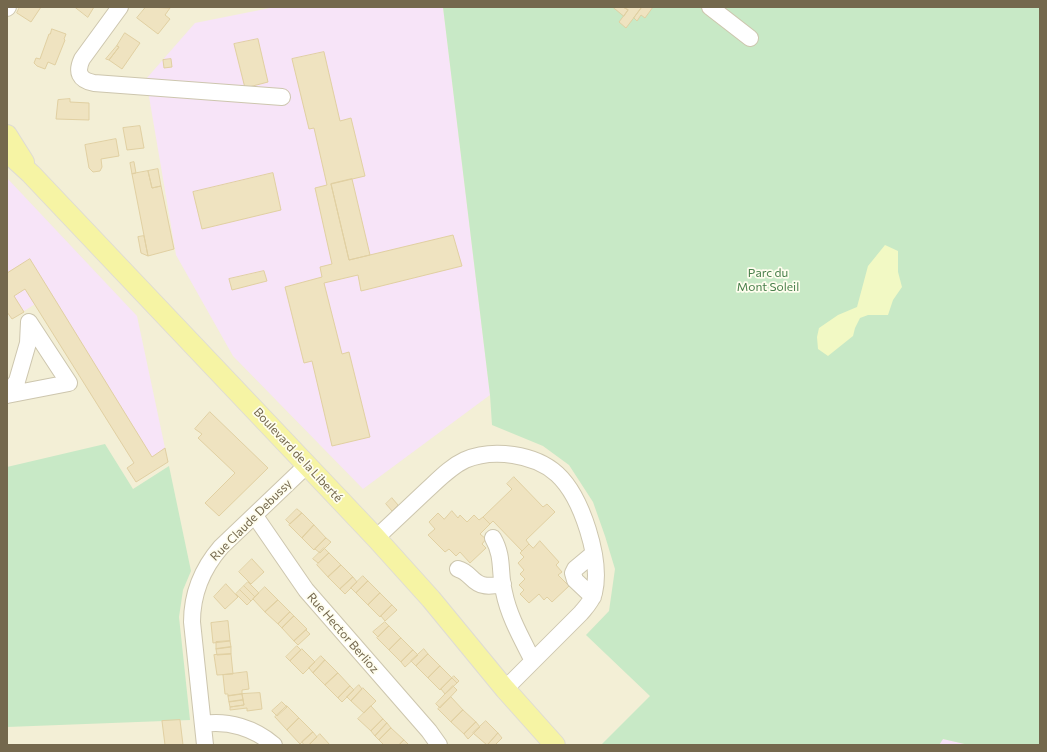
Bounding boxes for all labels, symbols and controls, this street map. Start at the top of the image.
park label: Parc du Mont Soleil [737,266,799,294]
street label: Boulevard de la Liberté [251,405,345,505]
street label: Rue Claude Debussy [207,476,295,564]
street label: Rue Hector Berlioz [304,590,382,676]

